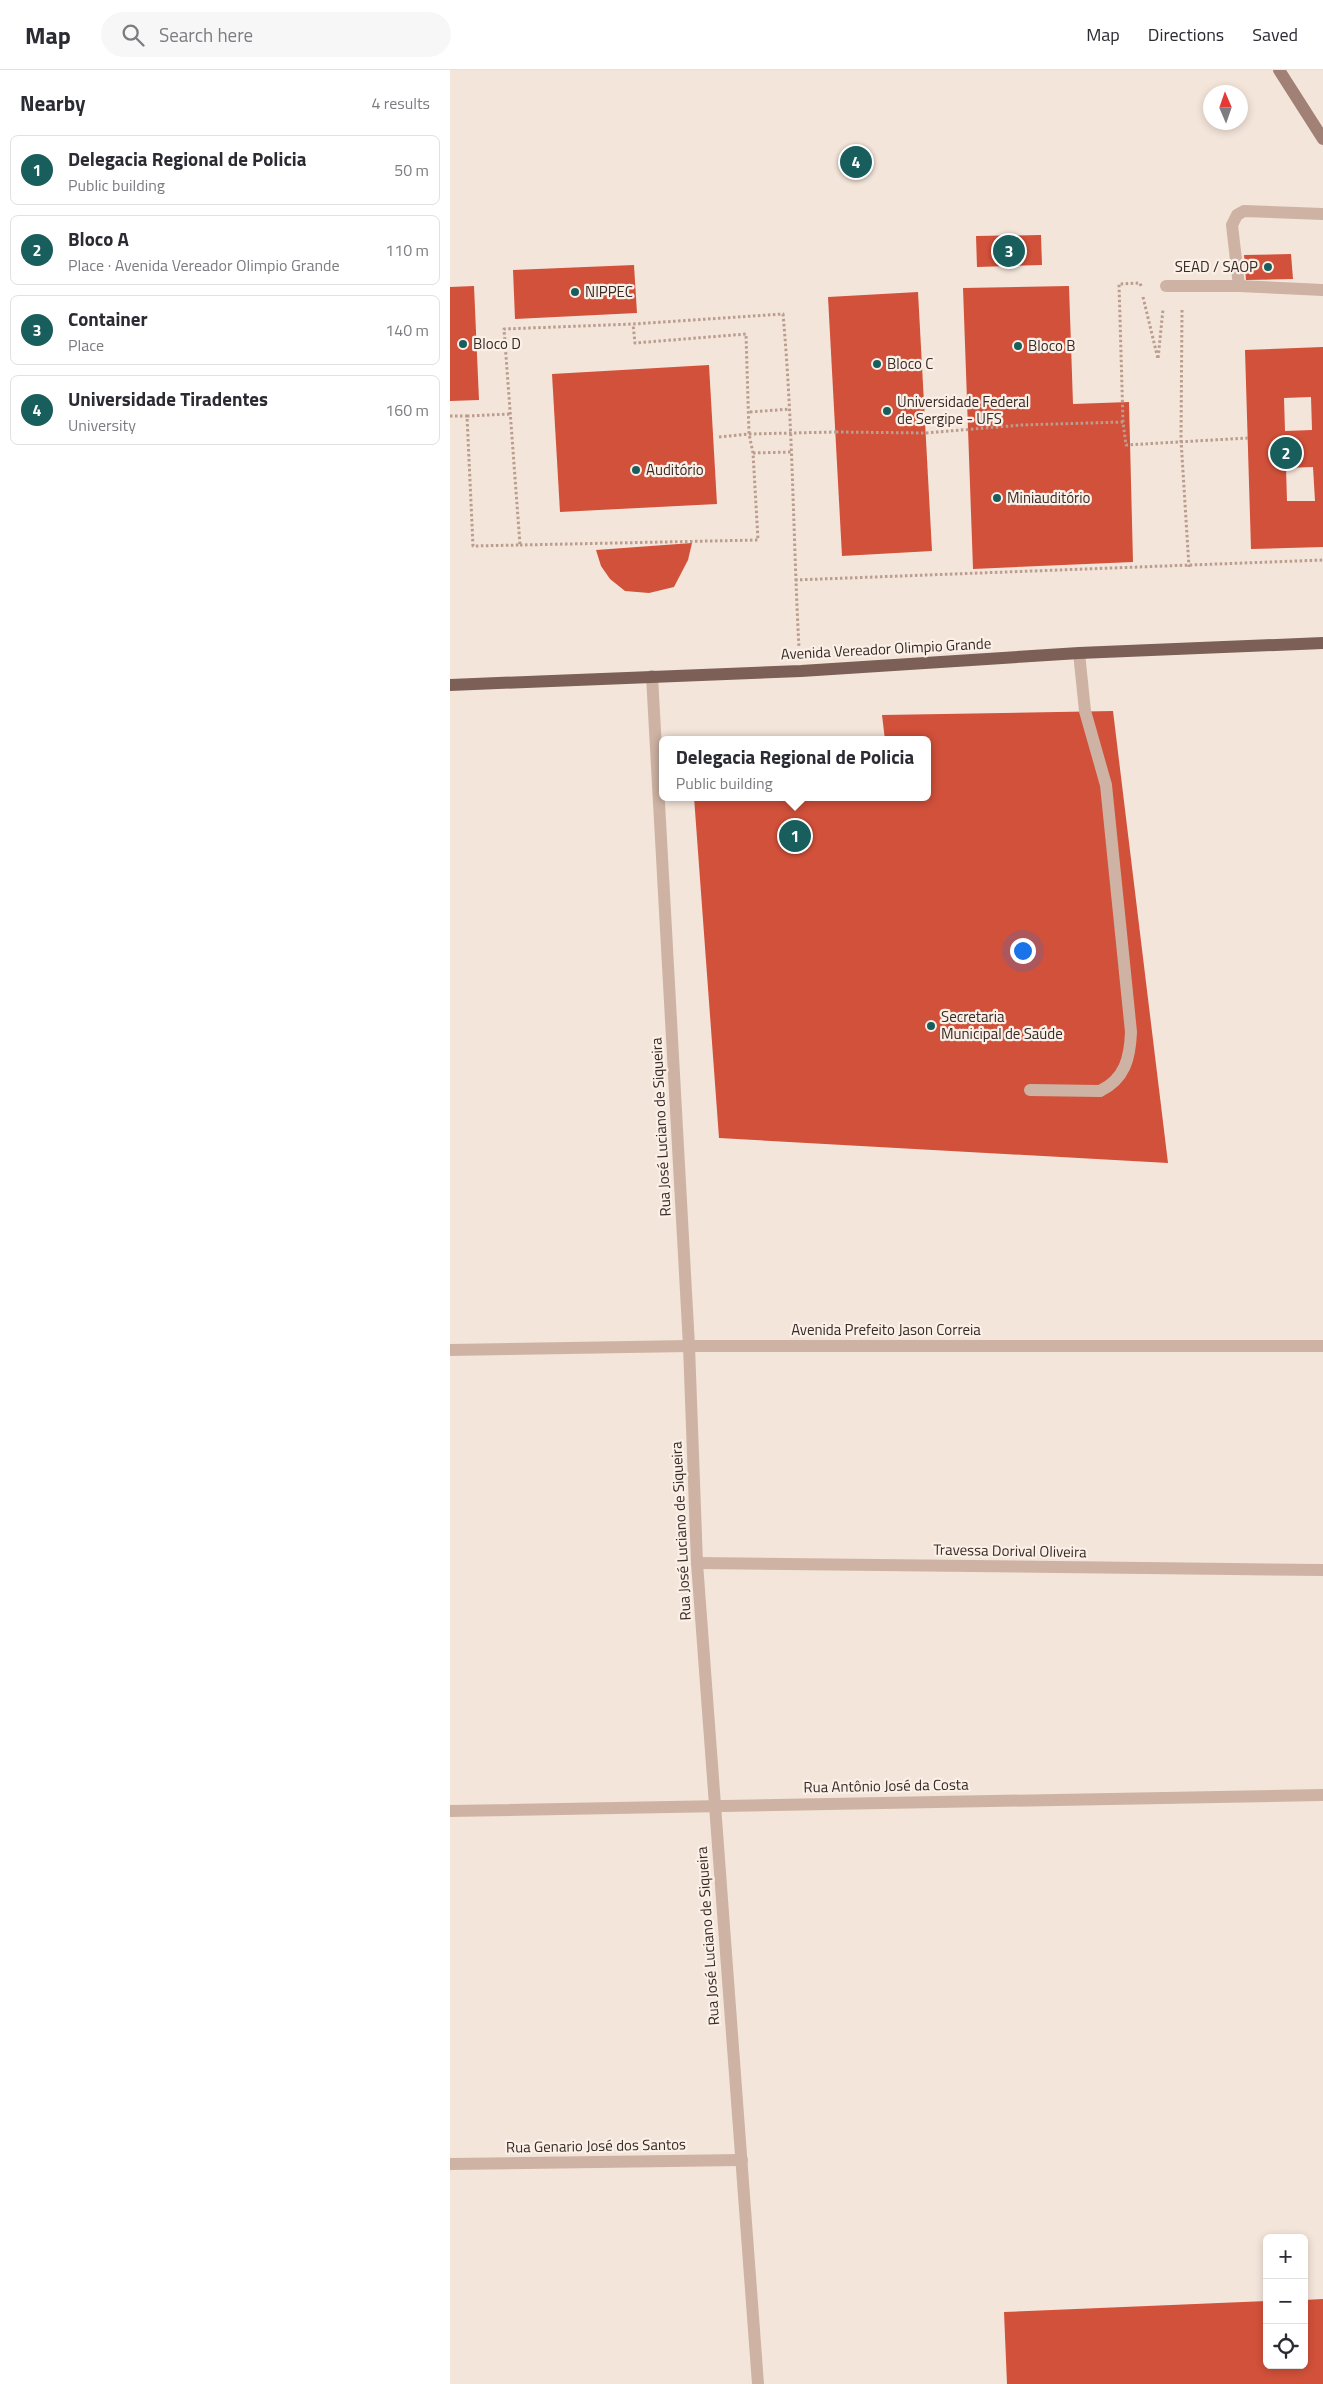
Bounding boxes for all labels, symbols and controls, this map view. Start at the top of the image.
search box [101,12,451,57]
text: Map [25,17,71,53]
text: Search here [159,20,253,49]
icon: search [119,21,147,49]
text: Map [1086,21,1120,48]
text: Directions [1148,21,1224,48]
text: Saved [1252,21,1298,48]
north arrow [1203,85,1248,130]
text: Nearby [20,87,85,119]
text: 4 results [371,91,430,115]
pin: 4 [840,143,872,181]
text: Delegacia Regional de Policia [68,144,306,173]
text: 1 [33,158,41,182]
text: 50 m [394,158,429,182]
text: Public building [68,173,165,197]
text: Bloco A [68,224,129,253]
pin: 3 [993,232,1025,270]
text: 2 [33,238,41,262]
text: 110 m [385,238,429,262]
text: Place · Avenida Vereador Olimpio Grande [68,253,340,277]
place label: SEAD / SAOP [1175,255,1258,278]
marker: SEAD / SAOP [1262,261,1274,273]
place label: NIPPEC [585,280,633,303]
marker: NIPPEC [569,286,581,298]
text: Container [68,304,148,333]
text: 3 [33,318,41,342]
text: 140 m [385,318,429,342]
place label: Bloco D [473,332,521,355]
text: Place [68,333,104,357]
place label: Bloco B [1028,334,1076,357]
marker: Bloco D [457,338,469,350]
marker: Bloco B [1012,340,1024,352]
place label: Bloco C [887,352,933,375]
marker: Bloco C [871,358,883,370]
text: Universidade Tiradentes [68,384,268,413]
place label: Universidade Federal de Sergipe - UFS [897,390,1029,430]
text: 4 [33,398,41,422]
text: 160 m [385,398,429,422]
marker: Universidade Federal de Sergipe - UFS [881,405,893,417]
text: University [68,413,136,437]
pin: 2 [1270,434,1302,472]
place label: Auditório [646,458,704,481]
marker: Auditório [630,464,642,476]
place label: Miniauditório [1007,486,1091,509]
marker: Miniauditório [991,492,1003,504]
street label: Avenida Vereador Olimpio Grande [780,631,992,666]
popup [659,736,931,801]
text: Delegacia Regional de Policia [676,742,914,771]
text: Public building [676,771,773,795]
pin: 1 [779,817,811,855]
your location [1010,938,1036,964]
place label: Secretaria Municipal de Saúde [941,1005,1063,1045]
marker: Secretaria Municipal de Saúde [925,1020,937,1032]
street label: Rua José Luciano de Siqueira [644,1036,677,1217]
street label: Avenida Prefeito Jason Correia [791,1318,981,1341]
street label: Rua José Luciano de Siqueira [664,1440,697,1621]
street label: Travessa Dorival Oliveira [933,1538,1087,1563]
street label: Rua Antônio José da Costa [803,1773,969,1798]
street label: Rua José Luciano de Siqueira [690,1845,725,2026]
street label: Rua Genario José dos Santos [506,2132,686,2159]
map controls [1263,2234,1308,2369]
button: + [1263,2234,1308,2279]
button: − [1263,2279,1308,2324]
button: locate [1263,2324,1308,2369]

